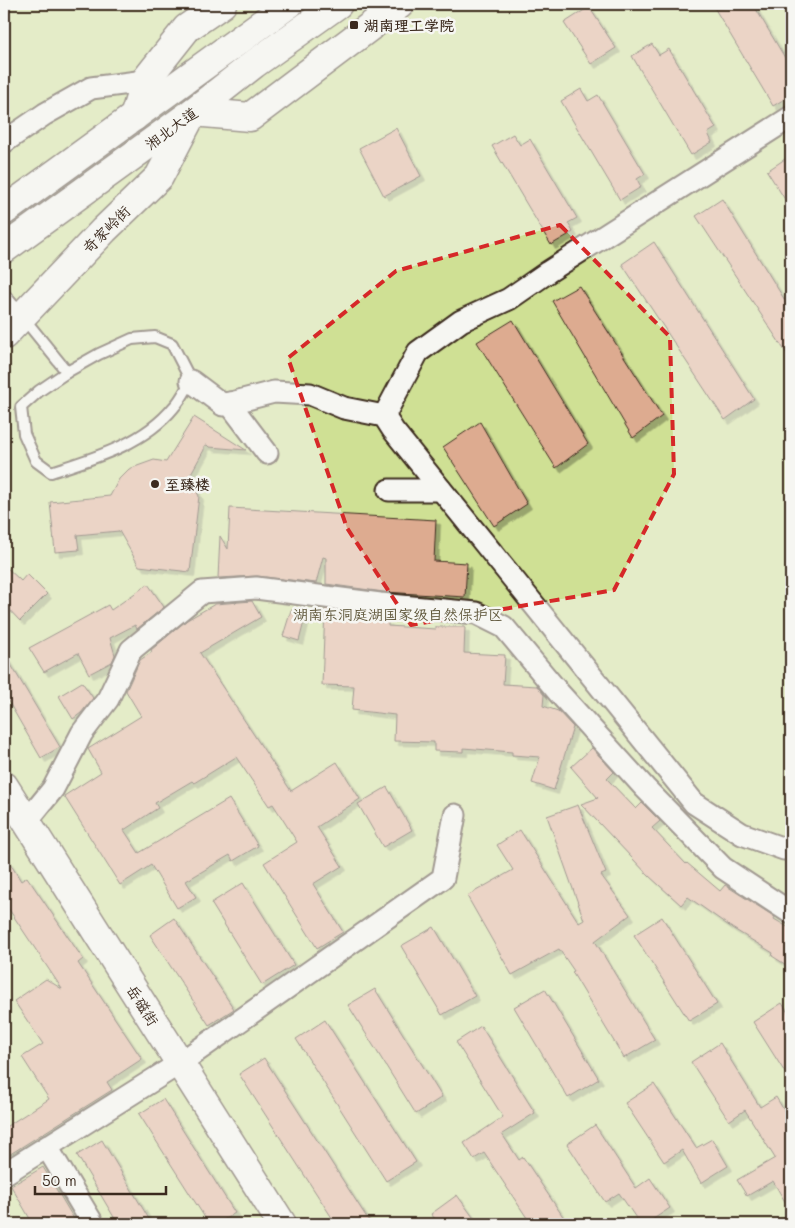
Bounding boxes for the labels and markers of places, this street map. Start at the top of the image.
place label: 湖南理工学院 [364,15,454,35]
marker: 湖南理工学院 [348,19,360,31]
place label: 至臻楼 [165,474,210,494]
marker: 至臻楼 [149,478,161,490]

